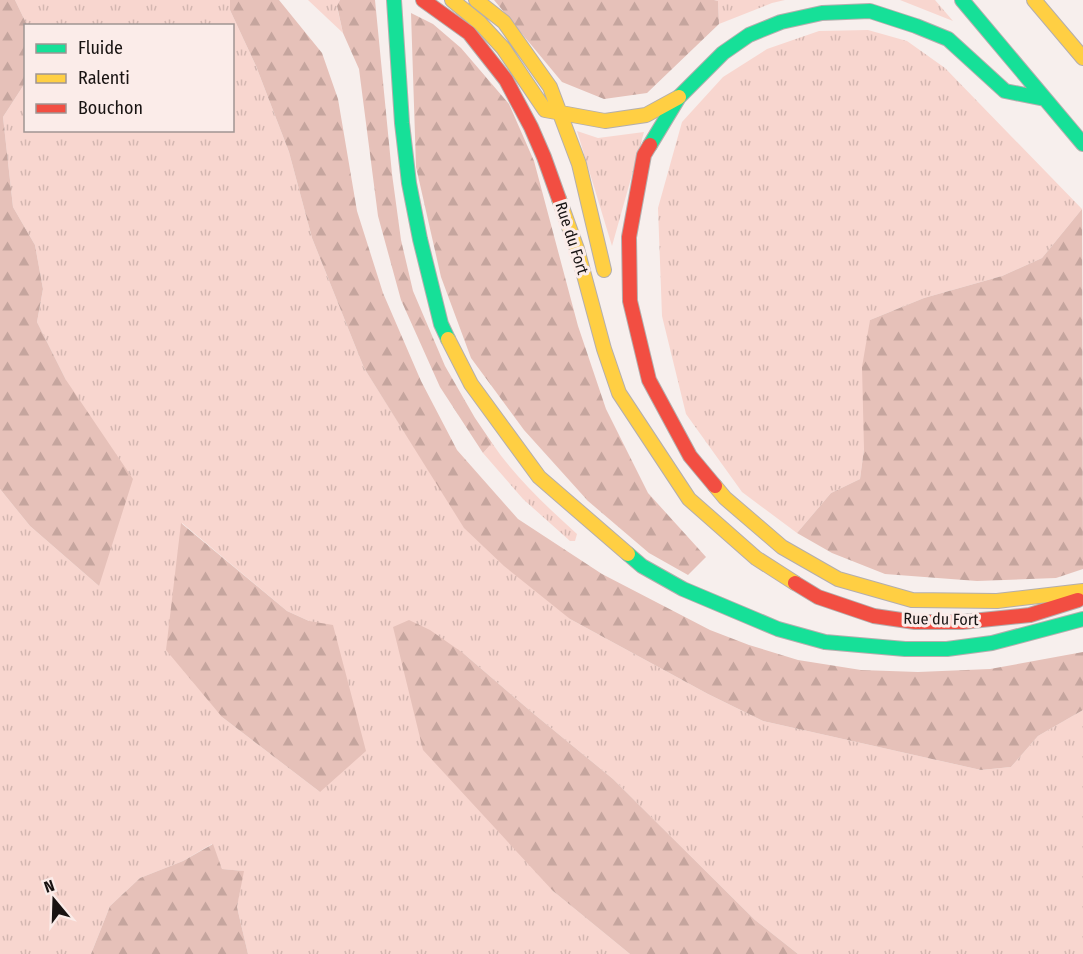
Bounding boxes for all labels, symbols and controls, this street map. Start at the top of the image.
legend [24,24,234,132]
text: Fluide [78,37,123,59]
text: Ralenti [78,67,130,89]
text: Bouchon [78,97,143,119]
street label: Rue du Fort [551,199,593,277]
street label: Rue du Fort [903,609,979,629]
north arrow [24,870,84,930]
text: N [42,876,57,897]

